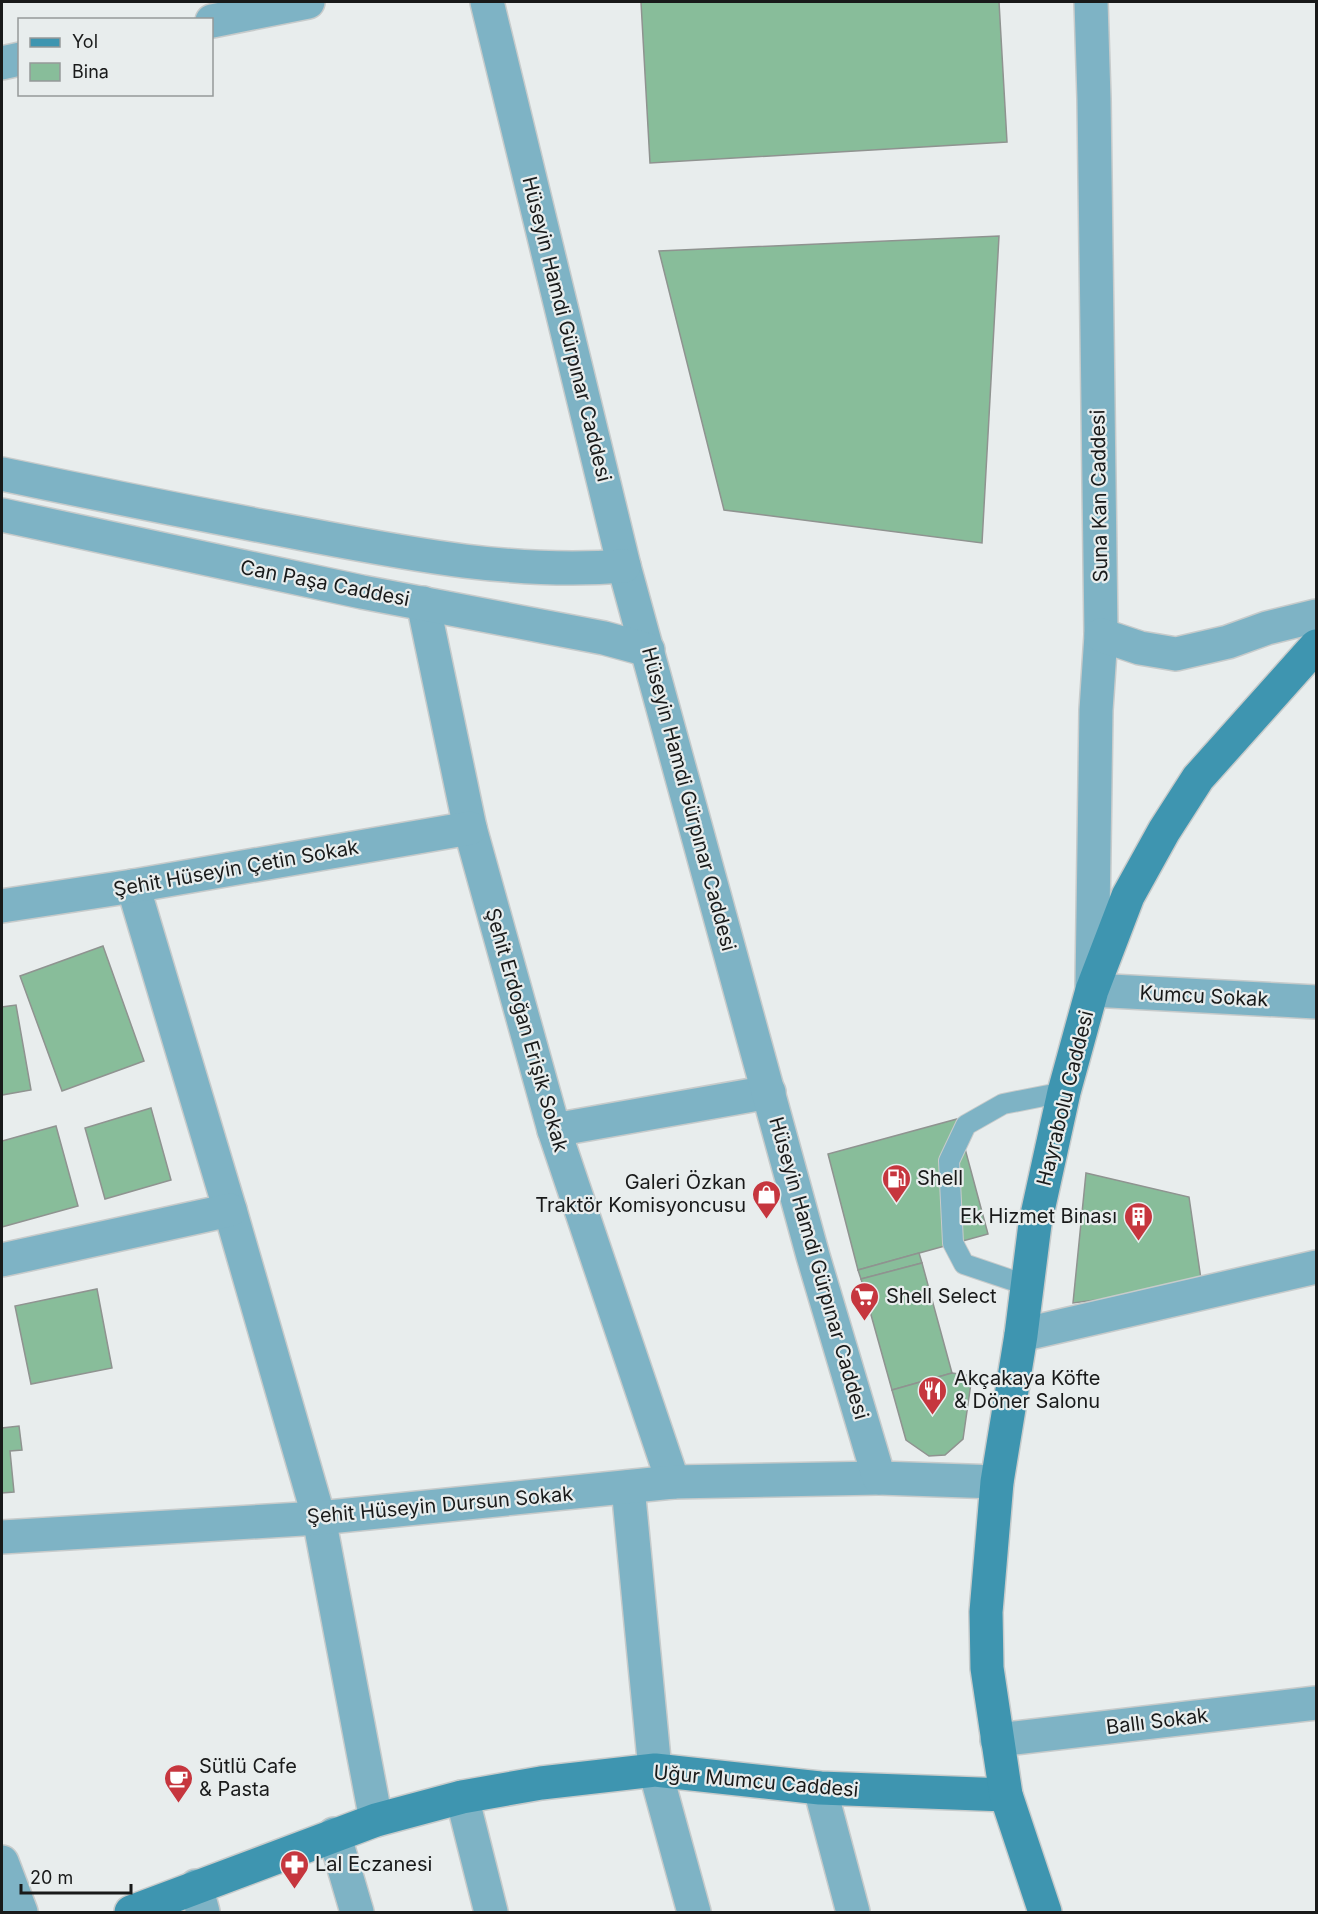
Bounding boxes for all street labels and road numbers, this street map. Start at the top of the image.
street label: Hüseyin Hamdi Gürpınar Caddesi [517,174,617,484]
street label: Suna Kan Caddesi [1085,409,1113,583]
street label: Can Paşa Caddesi [238,555,412,611]
street label: Hüseyin Hamdi Gürpınar Caddesi [637,644,741,954]
street label: Şehit Hüseyin Çetin Sokak [112,835,360,901]
street label: Şehit Erdoğan Erişik Sokak [481,905,573,1155]
street label: Kumcu Sokak [1139,981,1269,1011]
street label: Hayrabolu Caddesi [1032,1008,1098,1188]
street label: Hüseyin Hamdi Gürpınar Caddesi [764,1114,874,1422]
street label: Şehit Hüseyin Dursun Sokak [306,1481,574,1529]
street label: Ballı Sokak [1105,1703,1209,1739]
street label: Uğur Mumcu Caddesi [652,1760,860,1802]

